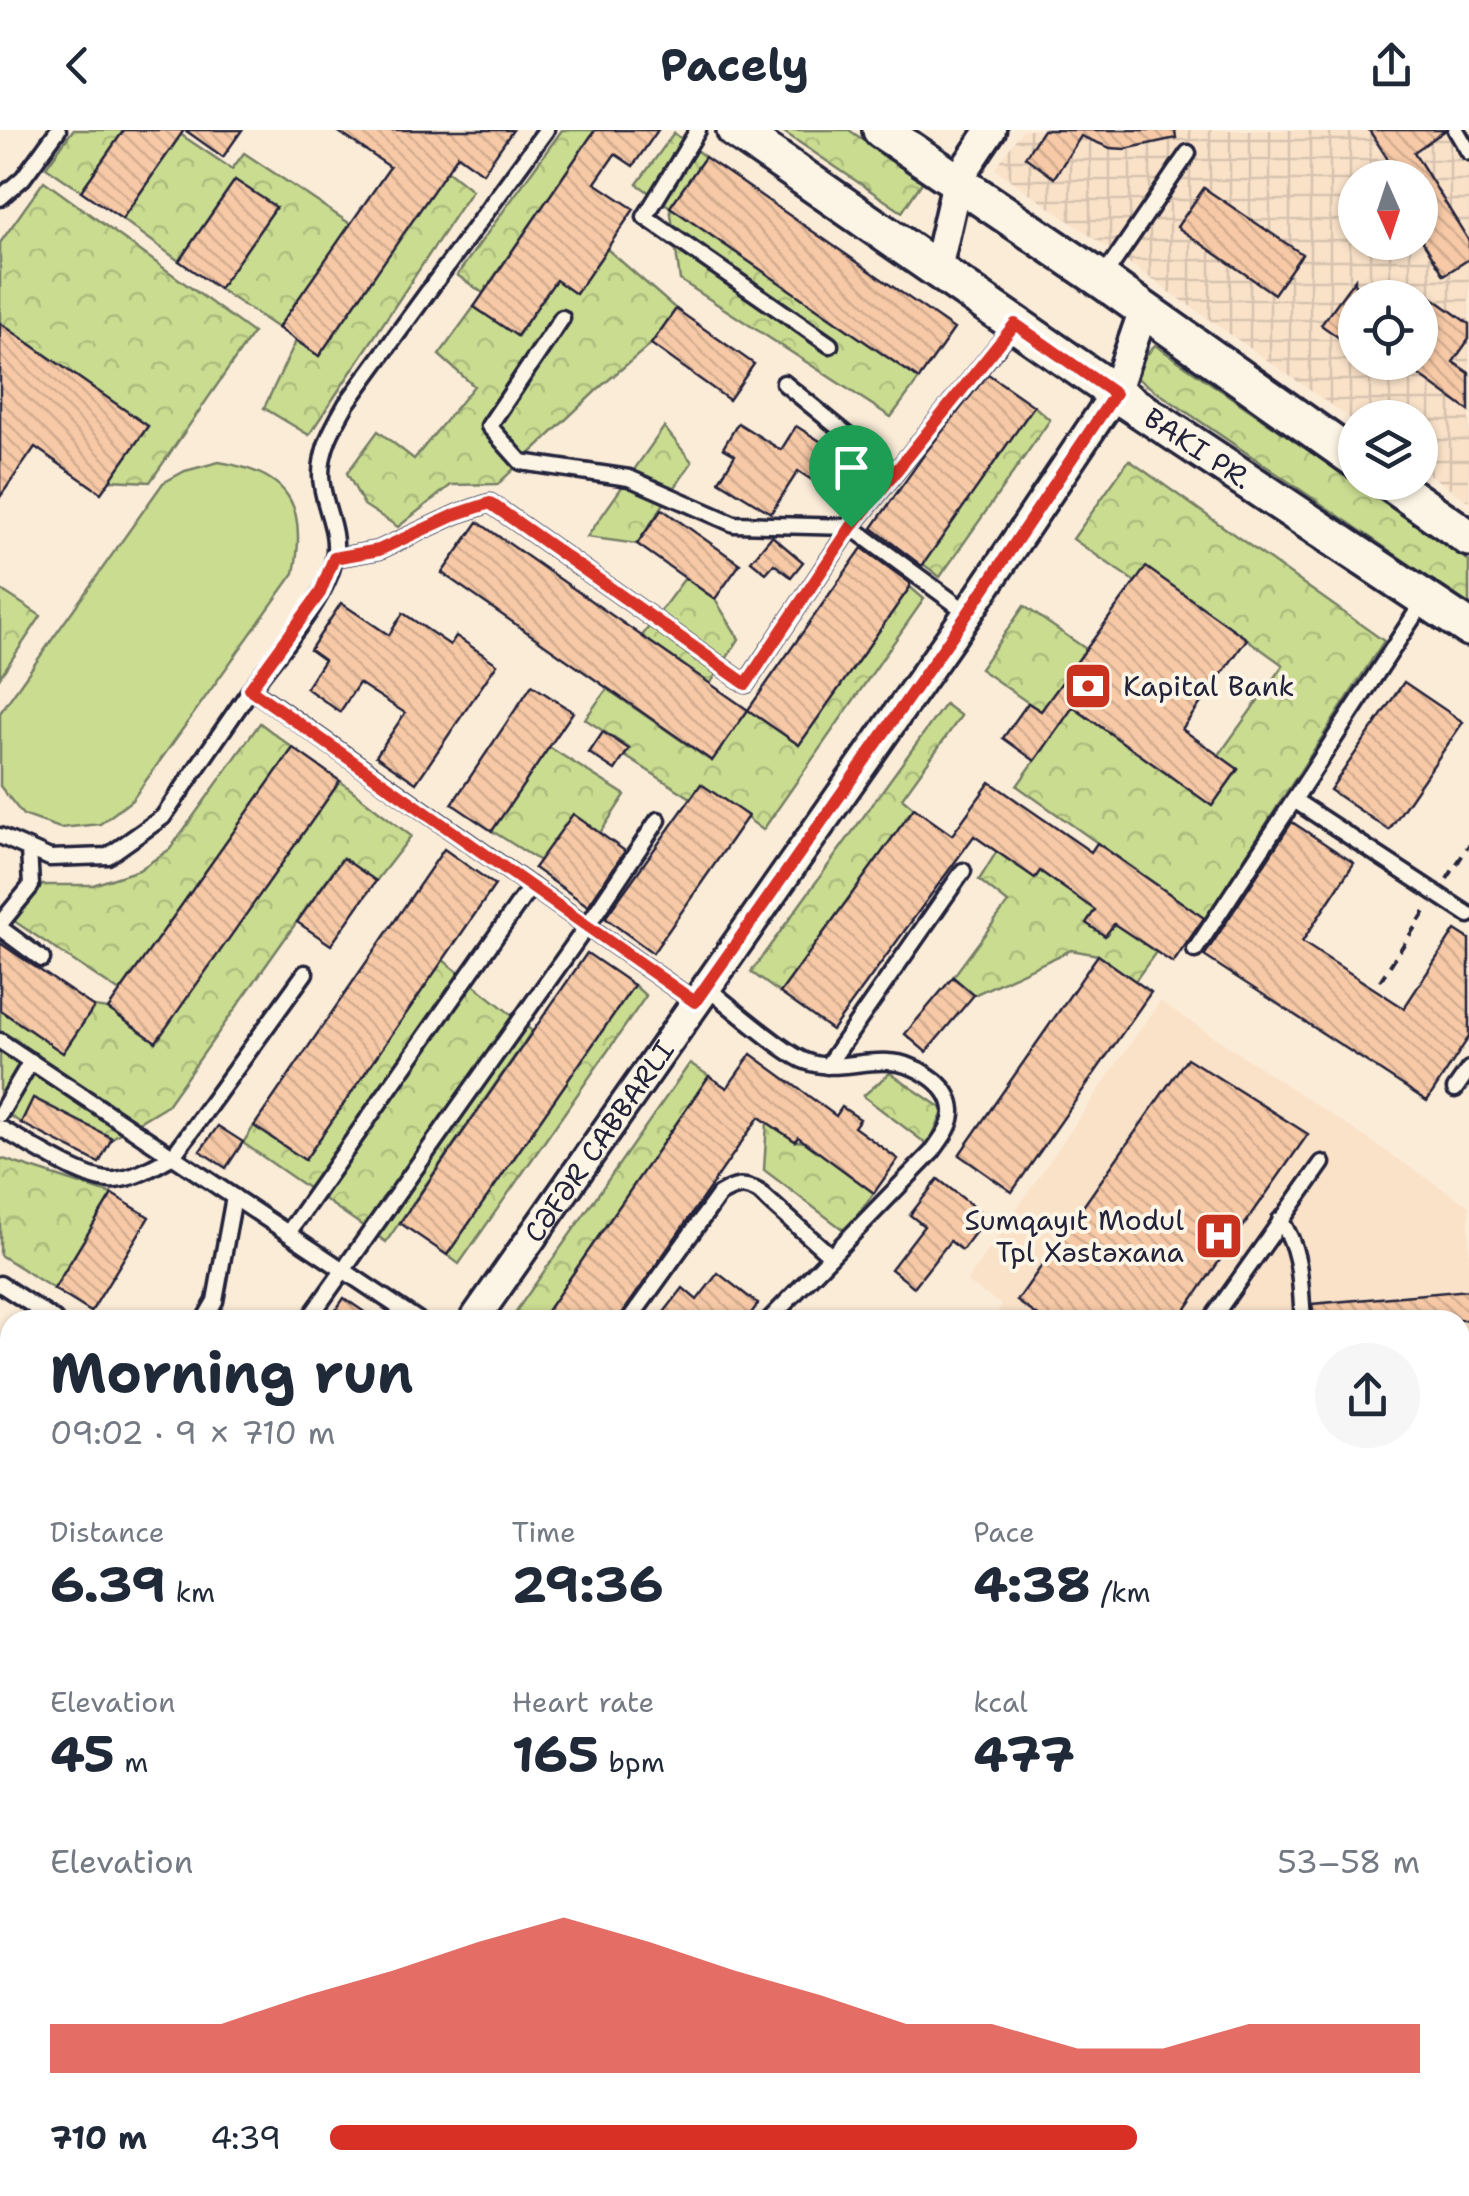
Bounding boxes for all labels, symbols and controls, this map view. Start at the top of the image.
text: Pacely [660,35,809,95]
icon: back [50,38,105,93]
icon: share [1364,38,1419,93]
north arrow [1338,160,1438,260]
map controls [1338,160,1438,500]
button: locate [1338,280,1438,380]
street label: BAKI PR. [1137,399,1260,498]
button: layers [1338,400,1438,500]
pin [809,425,894,528]
icon: arrive [824,440,879,495]
bank icon: Kapital Bank [1062,660,1114,712]
place label: Kapital Bank [1123,667,1295,705]
street label: CƏFƏR CABBARLI [515,1033,683,1250]
place label: Sumqayıt Modul Tpl Xəstəxana [965,1201,1185,1271]
hospital icon: Sumqayıt Modul Tpl Xəstəxana [1193,1210,1245,1262]
text: Morning run [50,1336,414,1410]
button: share [1315,1343,1420,1448]
text: 09:02 · 9 × 710 m [50,1411,335,1454]
text: Distance [50,1513,165,1551]
text: Time [512,1513,576,1551]
text: Pace [973,1513,1035,1551]
text: 6.39 [50,1551,166,1618]
text: 29:36 [512,1551,664,1618]
text: 4:38 [973,1551,1091,1618]
text: km [166,1573,215,1611]
text: /km [1091,1573,1151,1611]
text: Elevation [50,1683,175,1721]
text: Heart rate [512,1683,654,1721]
text: kcal [973,1683,1028,1721]
text: 45 [50,1721,115,1788]
text: 165 [512,1721,599,1788]
text: 477 [973,1721,1075,1788]
text: m [115,1743,148,1781]
text: bpm [599,1743,665,1781]
text: Elevation [50,1840,193,1883]
text: 53–58 m [1277,1840,1420,1883]
text: 710 m [50,2116,147,2159]
text: 4:39 [210,2116,281,2159]

